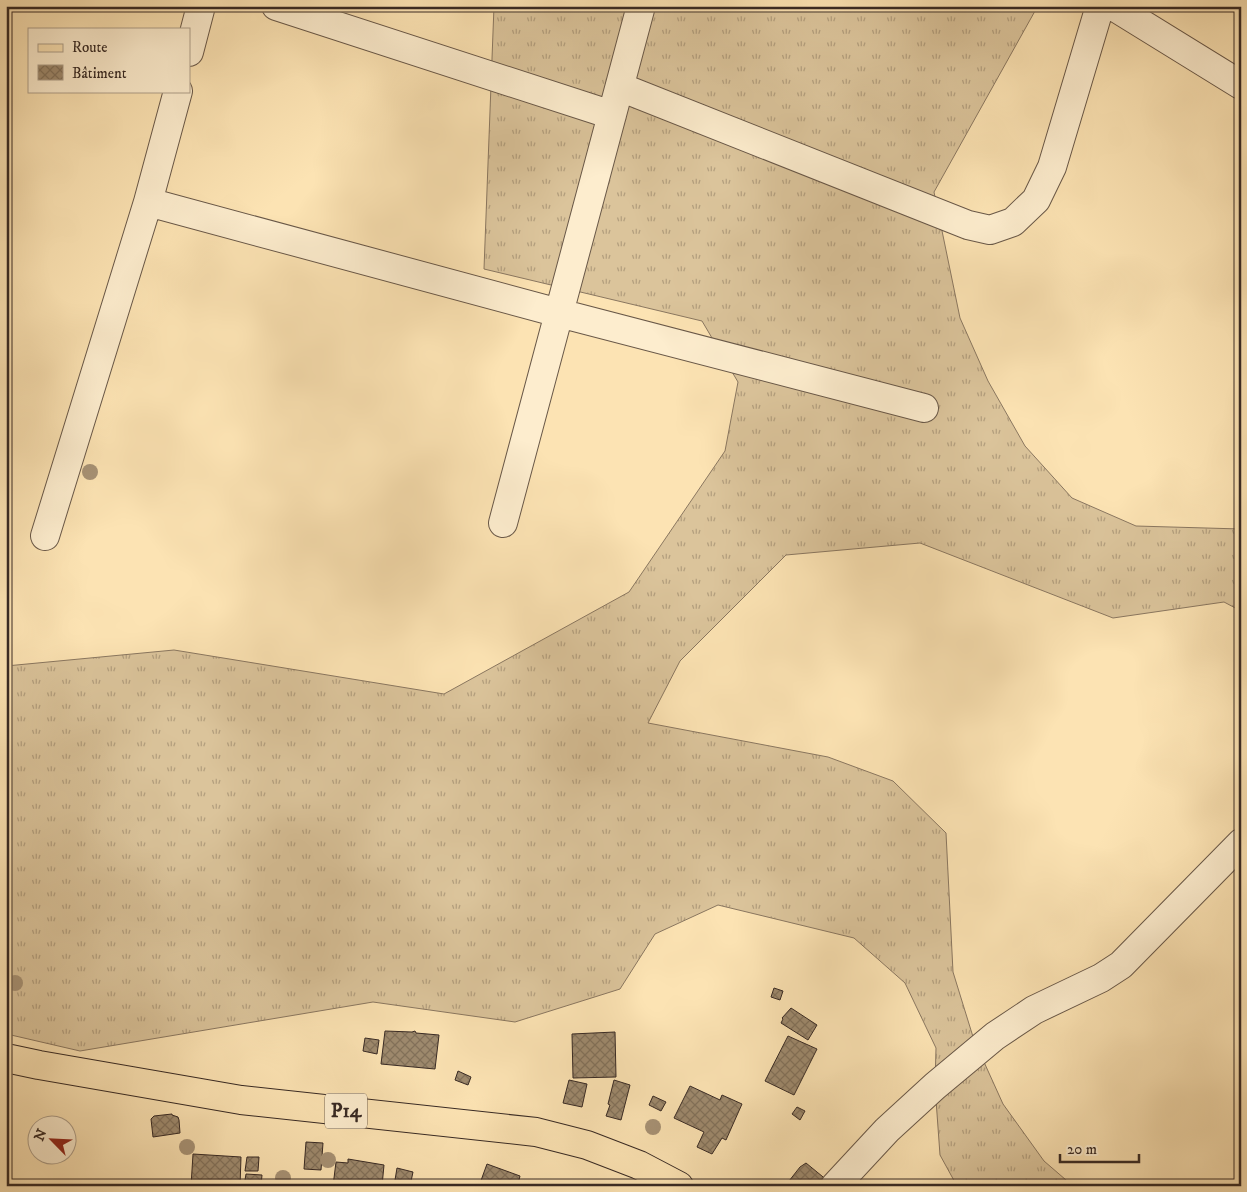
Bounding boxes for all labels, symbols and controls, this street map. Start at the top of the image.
legend [28,28,190,92]
text: Route [72,38,107,57]
text: Bâtiment [72,64,127,83]
road number: P14 [325,1094,367,1128]
north arrow [28,1114,78,1164]
text: N [30,1126,52,1144]
scale bar [1060,1132,1138,1164]
text: 20 m [1067,1140,1097,1159]

